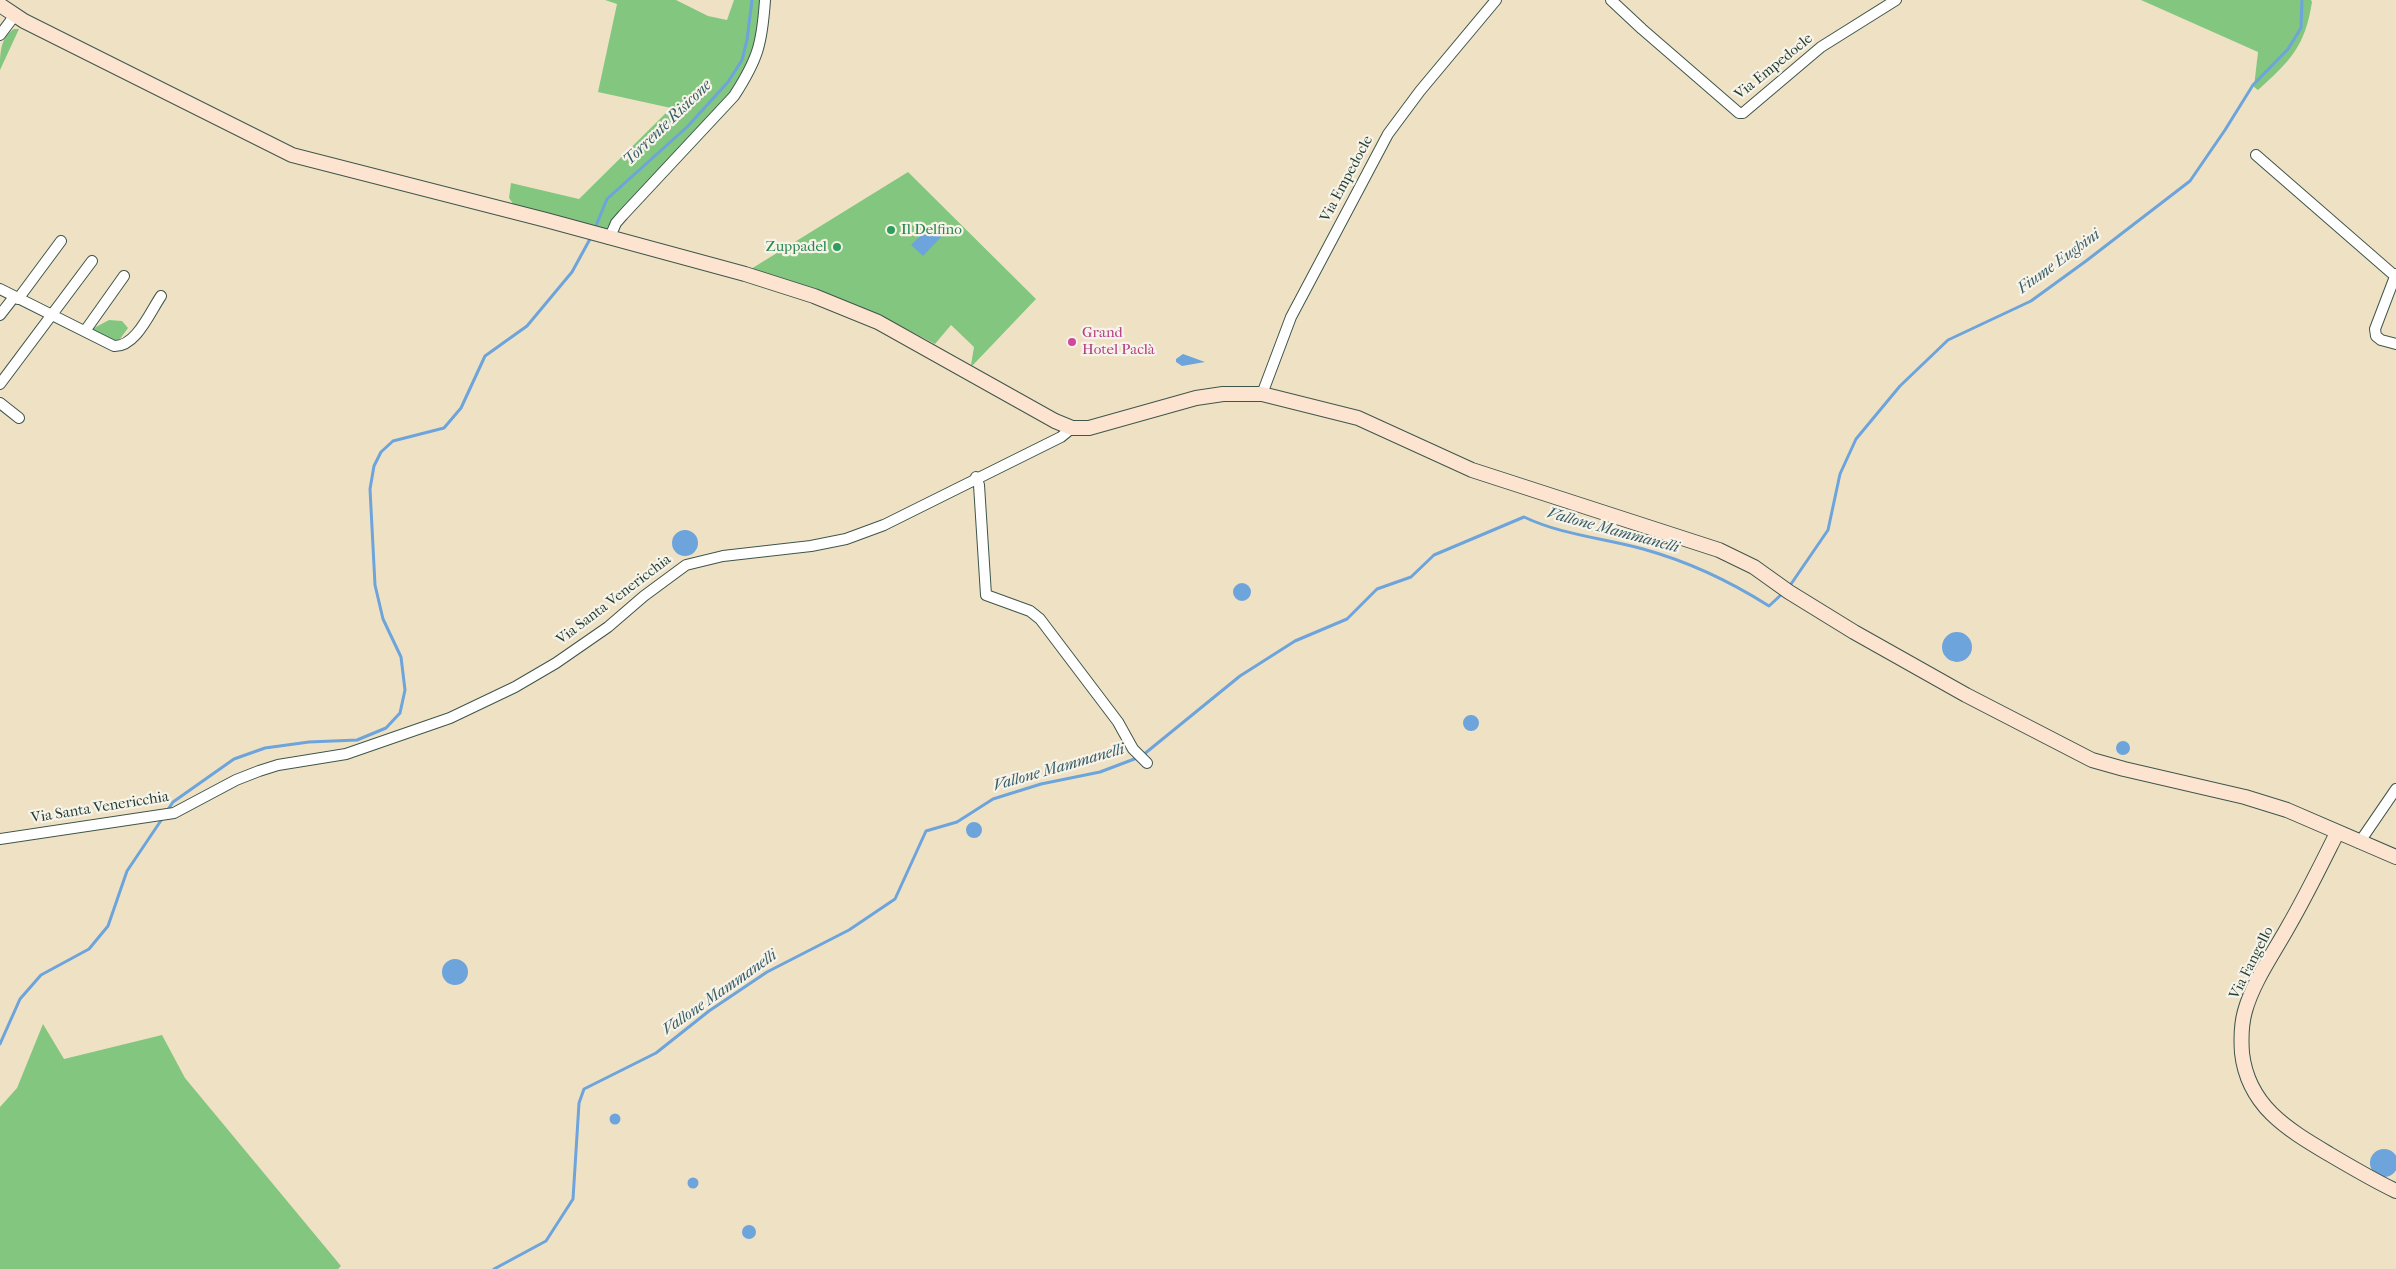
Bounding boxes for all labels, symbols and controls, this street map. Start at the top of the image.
street label: Via Empedocle [1731,30,1817,104]
water label: Torrente Risicone [620,76,716,170]
street label: Via Empedocle [1317,133,1377,225]
place label: Il Delfino [901,221,962,239]
marker: Il Delfino [885,224,897,236]
water label: Fiume Eughini [2014,226,2104,298]
place label: Zuppadel [766,238,827,256]
marker: Zuppadel [831,241,843,253]
place label: Grand Hotel Paclà [1082,324,1155,359]
marker: Grand Hotel Paclà [1066,336,1078,348]
water label: Vallone Mammanelli [1545,504,1681,558]
street label: Via Santa Venericchia [553,551,675,649]
water label: Vallone Mammanelli [991,740,1127,796]
street label: Via Santa Venericchia [30,788,170,828]
street label: Via Fangello [2226,924,2278,1002]
water label: Vallone Mammanelli [659,946,781,1040]

